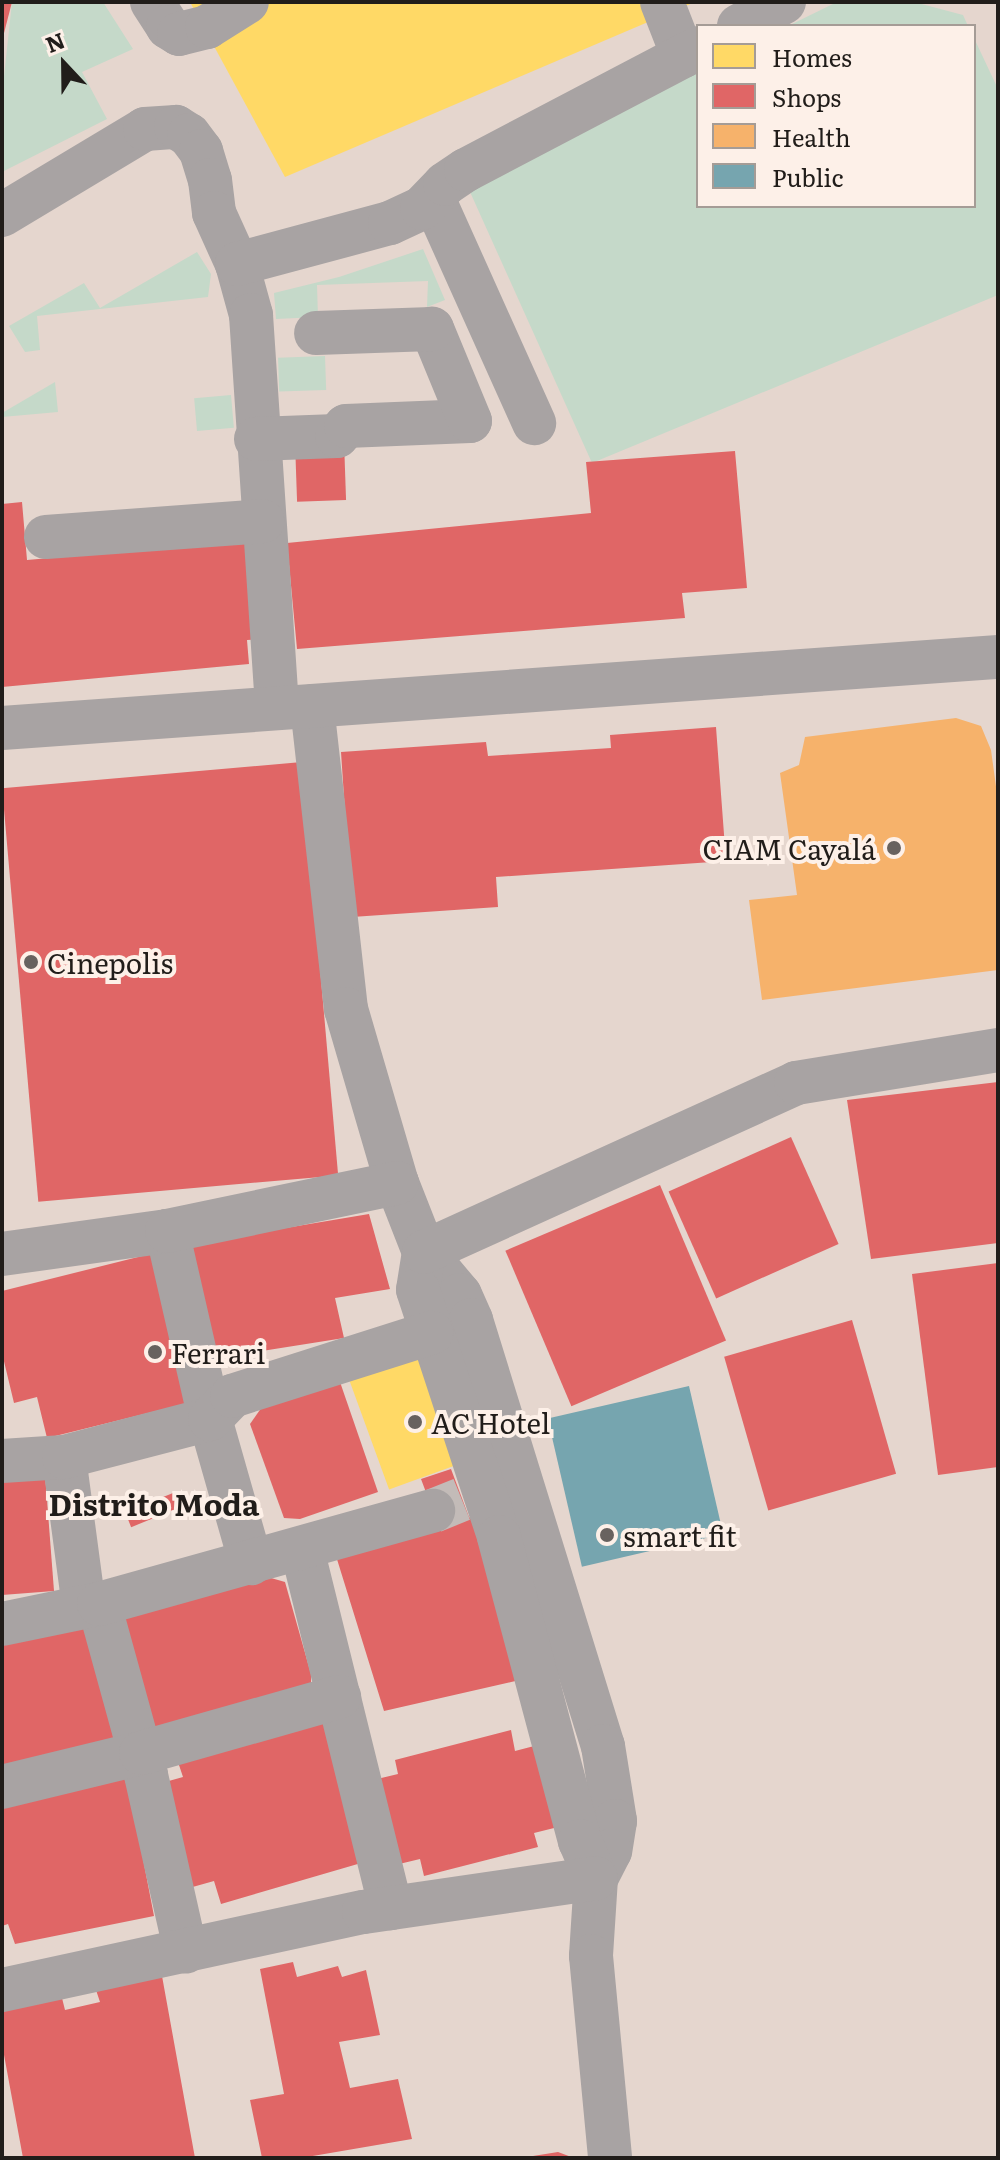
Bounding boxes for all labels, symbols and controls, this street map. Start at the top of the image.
text: N [40,23,70,60]
north arrow [24,24,104,104]
legend [696,24,976,208]
text: Homes [772,39,852,74]
text: Shops [772,79,841,114]
text: Health [772,119,851,154]
text: Public [772,159,843,194]
place label: CIAM Cayalá [703,831,876,865]
marker: CIAM Cayalá [883,837,905,859]
place label: Cinepolis [47,945,173,979]
marker: Cinepolis [22,953,40,971]
place label: Ferrari [171,1335,265,1369]
marker: Ferrari [146,1343,164,1361]
place label: AC Hotel [431,1405,550,1439]
marker: AC Hotel [406,1413,424,1431]
district label: Distrito Moda [49,1485,259,1521]
place label: smart fit [623,1518,737,1552]
marker: smart fit [598,1526,616,1544]

